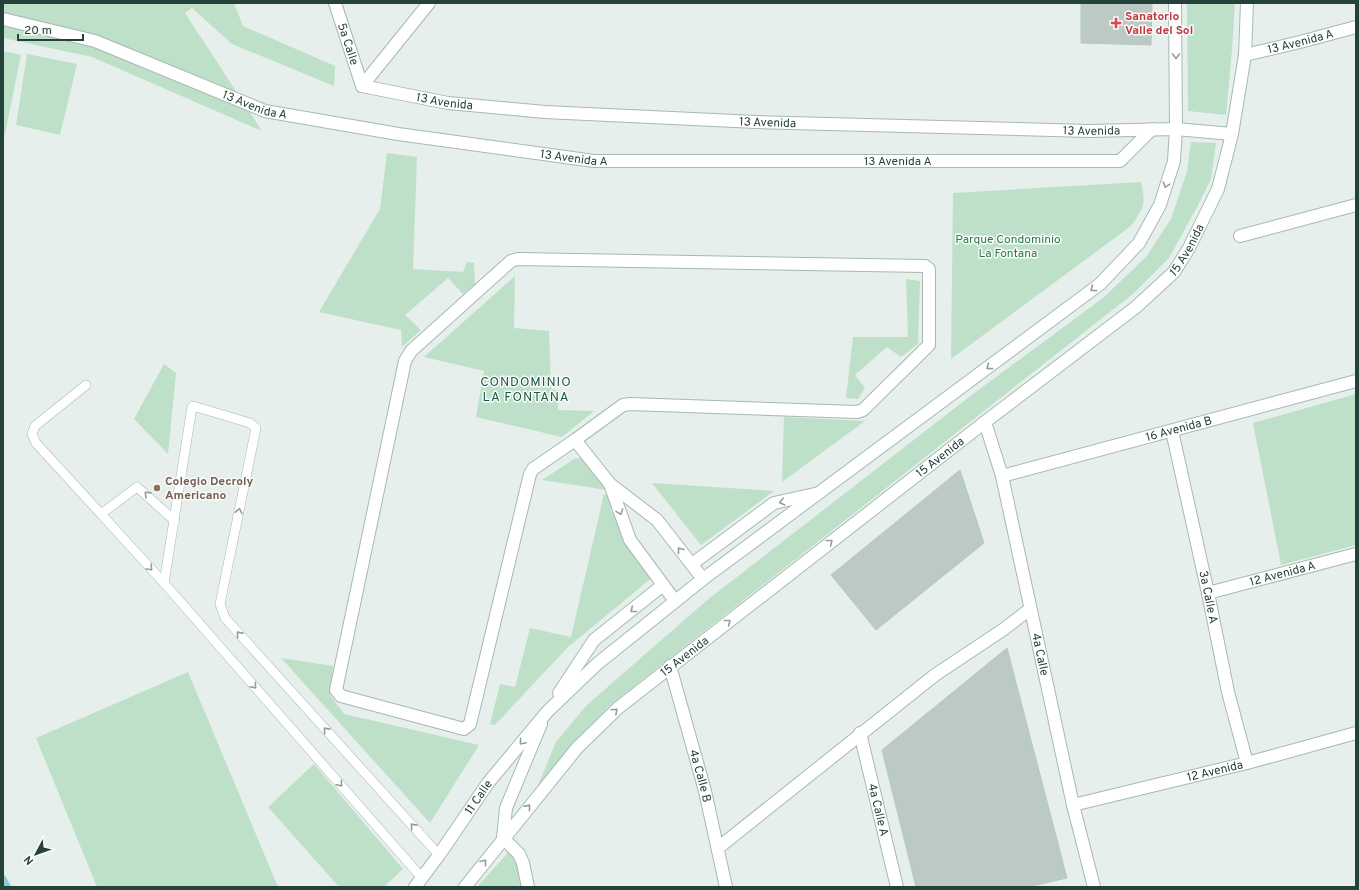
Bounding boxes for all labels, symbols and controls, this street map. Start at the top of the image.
place label: Sanatorio Valle del Sol [1125,9,1193,39]
scale bar [18,16,83,42]
marker: Sanatorio Valle del Sol [1110,17,1122,29]
street label: 5a Calle [333,21,362,67]
text: 20 m [24,23,52,39]
street label: 13 Avenida A [1266,26,1335,58]
one-way arrow [1172,53,1180,59]
street label: 13 Avenida A [220,87,288,124]
street label: 13 Avenida [415,90,473,114]
street label: 13 Avenida [739,114,796,132]
street label: 13 Avenida [1063,123,1120,140]
street label: 13 Avenida A [539,147,608,170]
street label: 13 Avenida A [864,154,932,170]
one-way arrow [1163,181,1171,188]
street label: 15 Avenida [1167,222,1208,281]
park label: Parque Condominio La Fontana [955,232,1061,262]
one-way arrow [1091,285,1098,292]
one-way arrow [986,362,993,370]
district label: CONDOMINIO LA FONTANA [480,375,572,406]
street label: 16 Avenida B [1144,413,1214,446]
street label: 15 Avenida [913,434,968,482]
place label: Colegio Decroly Americano [165,474,254,504]
marker: Colegio Decroly Americano [152,483,162,493]
one-way arrow [144,492,151,499]
one-way arrow [779,497,785,505]
one-way arrow [234,508,242,515]
one-way arrow [615,509,624,516]
one-way arrow [826,540,833,547]
one-way arrow [678,547,685,554]
street label: 12 Avenida A [1248,558,1318,591]
one-way arrow [145,563,152,570]
street label: 3a Calle A [1194,569,1221,625]
one-way arrow [630,605,637,612]
one-way arrow [723,619,730,626]
one-way arrow [236,631,243,638]
street label: 4a Calle [1027,632,1052,677]
street label: 15 Avenida [657,633,713,681]
one-way arrow [250,681,257,689]
one-way arrow [610,708,618,716]
one-way arrow [324,727,331,735]
one-way arrow [519,737,526,744]
street label: 4a Calle B [685,748,714,804]
street label: 12 Avenida [1185,757,1245,786]
street label: 11 Calle [462,777,497,818]
one-way arrow [335,779,342,787]
street label: 4a Calle A [863,782,892,838]
one-way arrow [523,805,530,812]
one-way arrow [411,823,418,831]
north arrow [16,834,56,874]
text: N [21,852,37,867]
one-way arrow [479,860,486,867]

